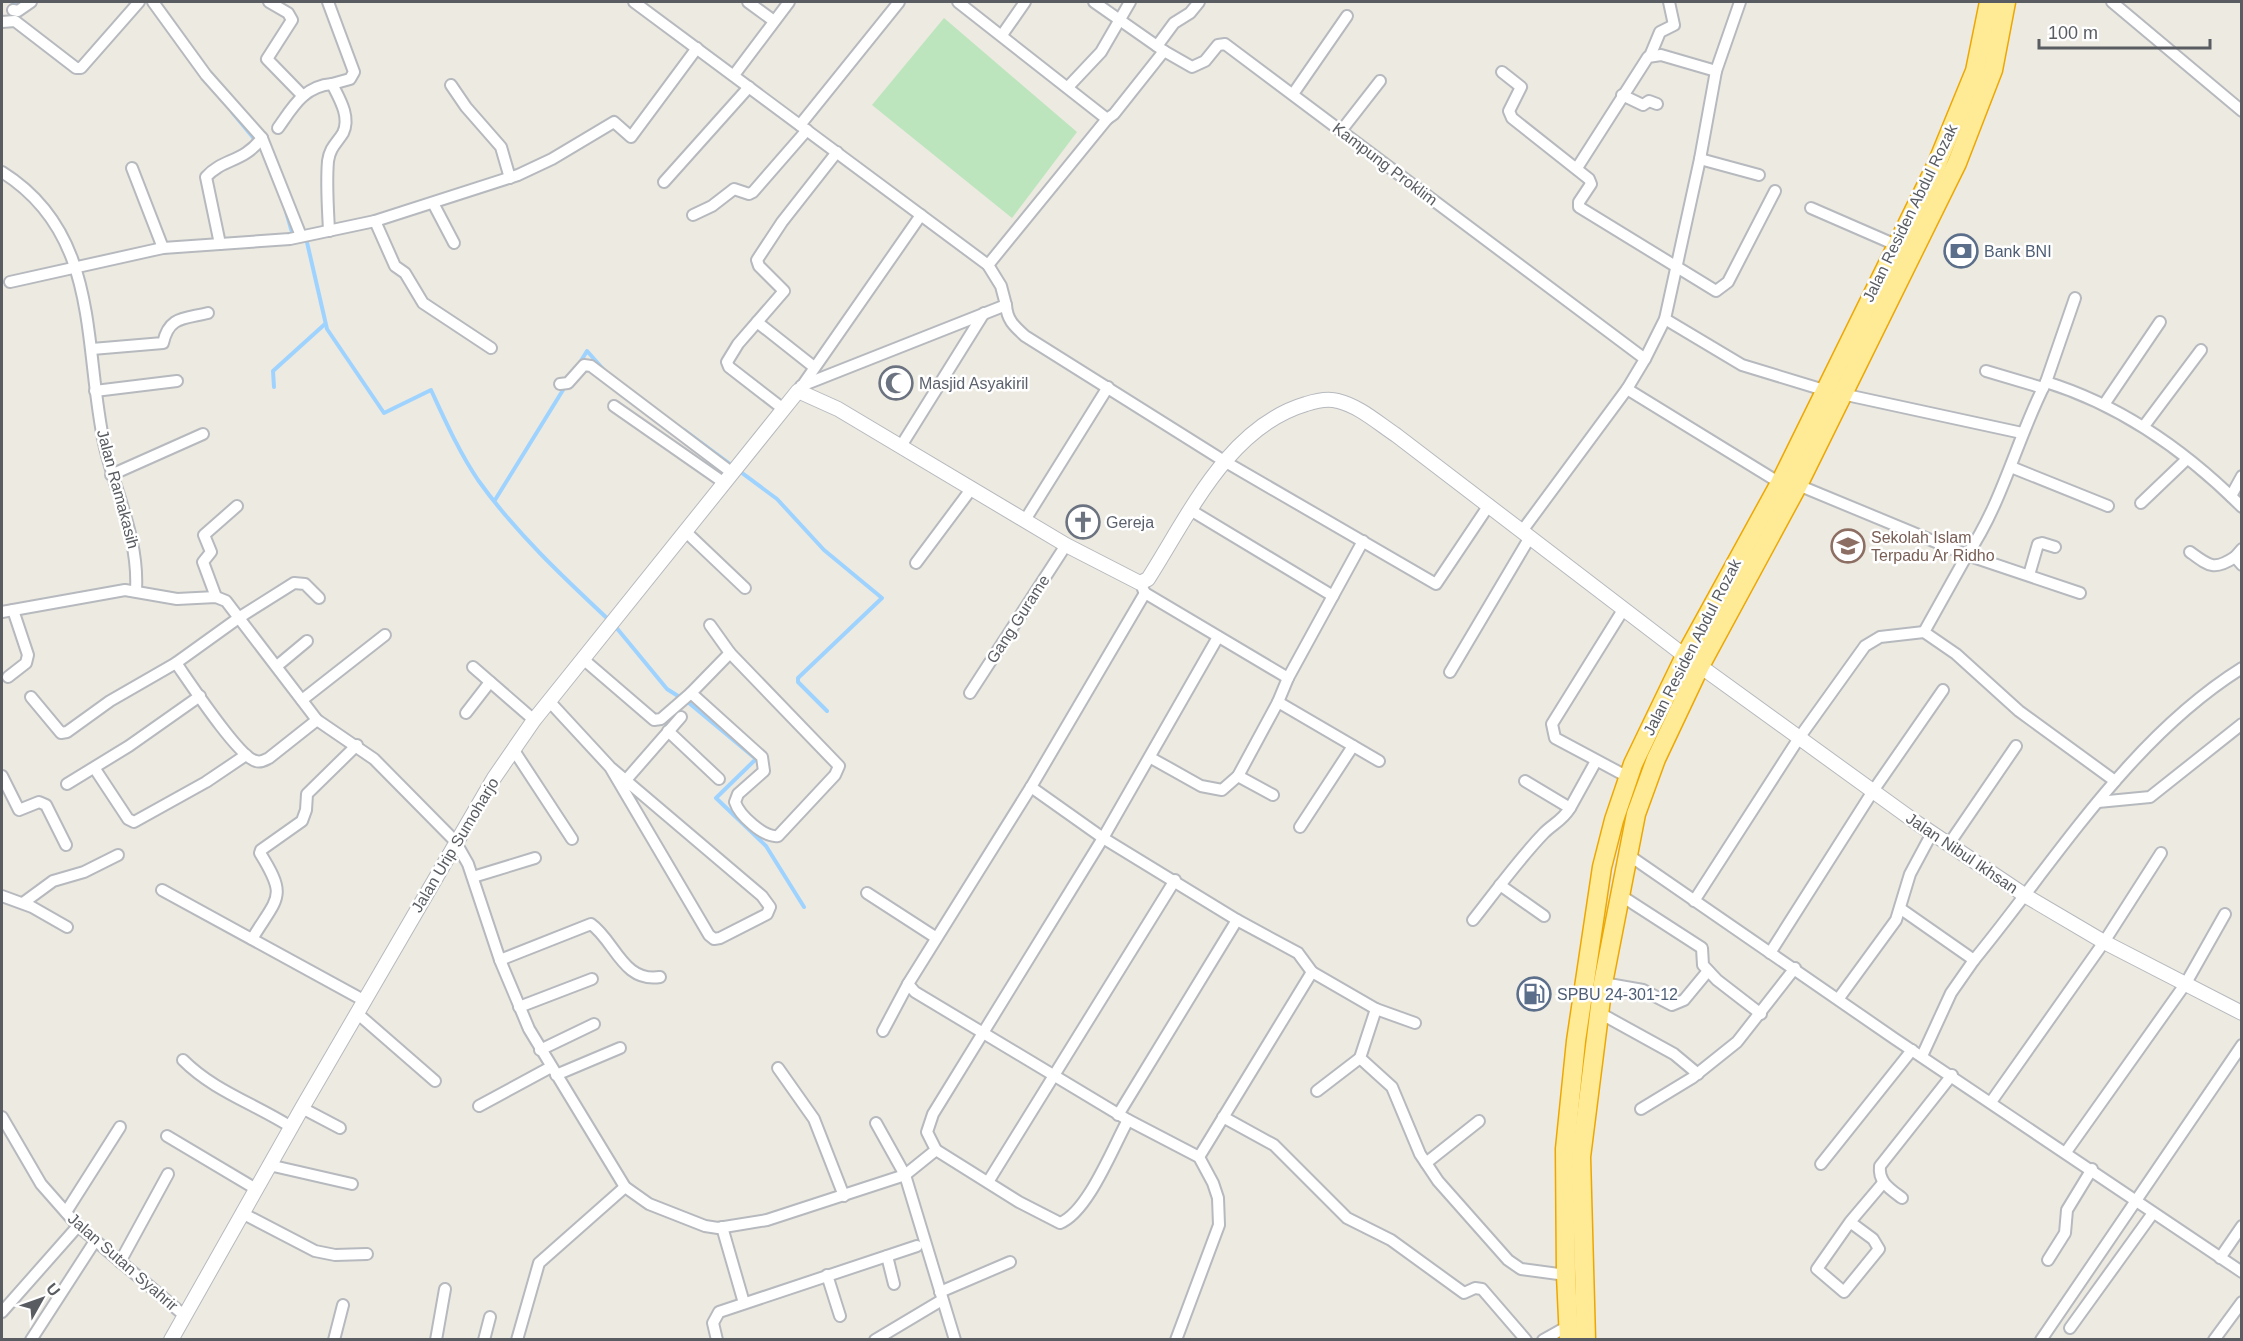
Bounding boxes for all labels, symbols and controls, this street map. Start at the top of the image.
scale bar [2039,12,2210,50]
text: 100 m [2048,23,2098,43]
street label: Kampung Proklim [1329,119,1441,209]
street label: Jalan Residen Abdul Rozak [1859,120,1961,305]
bank icon: Bank BNI [1943,233,1979,269]
place label: Bank BNI [1984,243,2052,260]
mosque icon: Masjid Asyakiril [878,365,914,401]
place label: Masjid Asyakiril [919,375,1028,392]
street label: Jalan Ramakasih [94,428,142,550]
church icon: Gereja [1065,504,1101,540]
place label: Gereja [1106,514,1154,531]
school or university icon: Sekolah Islam Terpadu Ar Ridho [1830,528,1866,564]
place label: Sekolah Islam Terpadu Ar Ridho [1871,529,1995,564]
street label: Jalan Residen Abdul Rozak [1640,555,1744,738]
street label: Gang Gurame [983,572,1053,666]
street label: Jalan Urip Sumoharjo [408,775,502,915]
street label: Jalan Nibul Ikhsan [1903,809,2021,897]
fuel station icon: SPBU 24-301-12 [1516,976,1552,1012]
place label: SPBU 24-301-12 [1557,986,1678,1003]
street label: Jalan Sutan Syahrir [65,1210,182,1315]
north arrow [12,1269,72,1329]
text: U [43,1280,63,1300]

